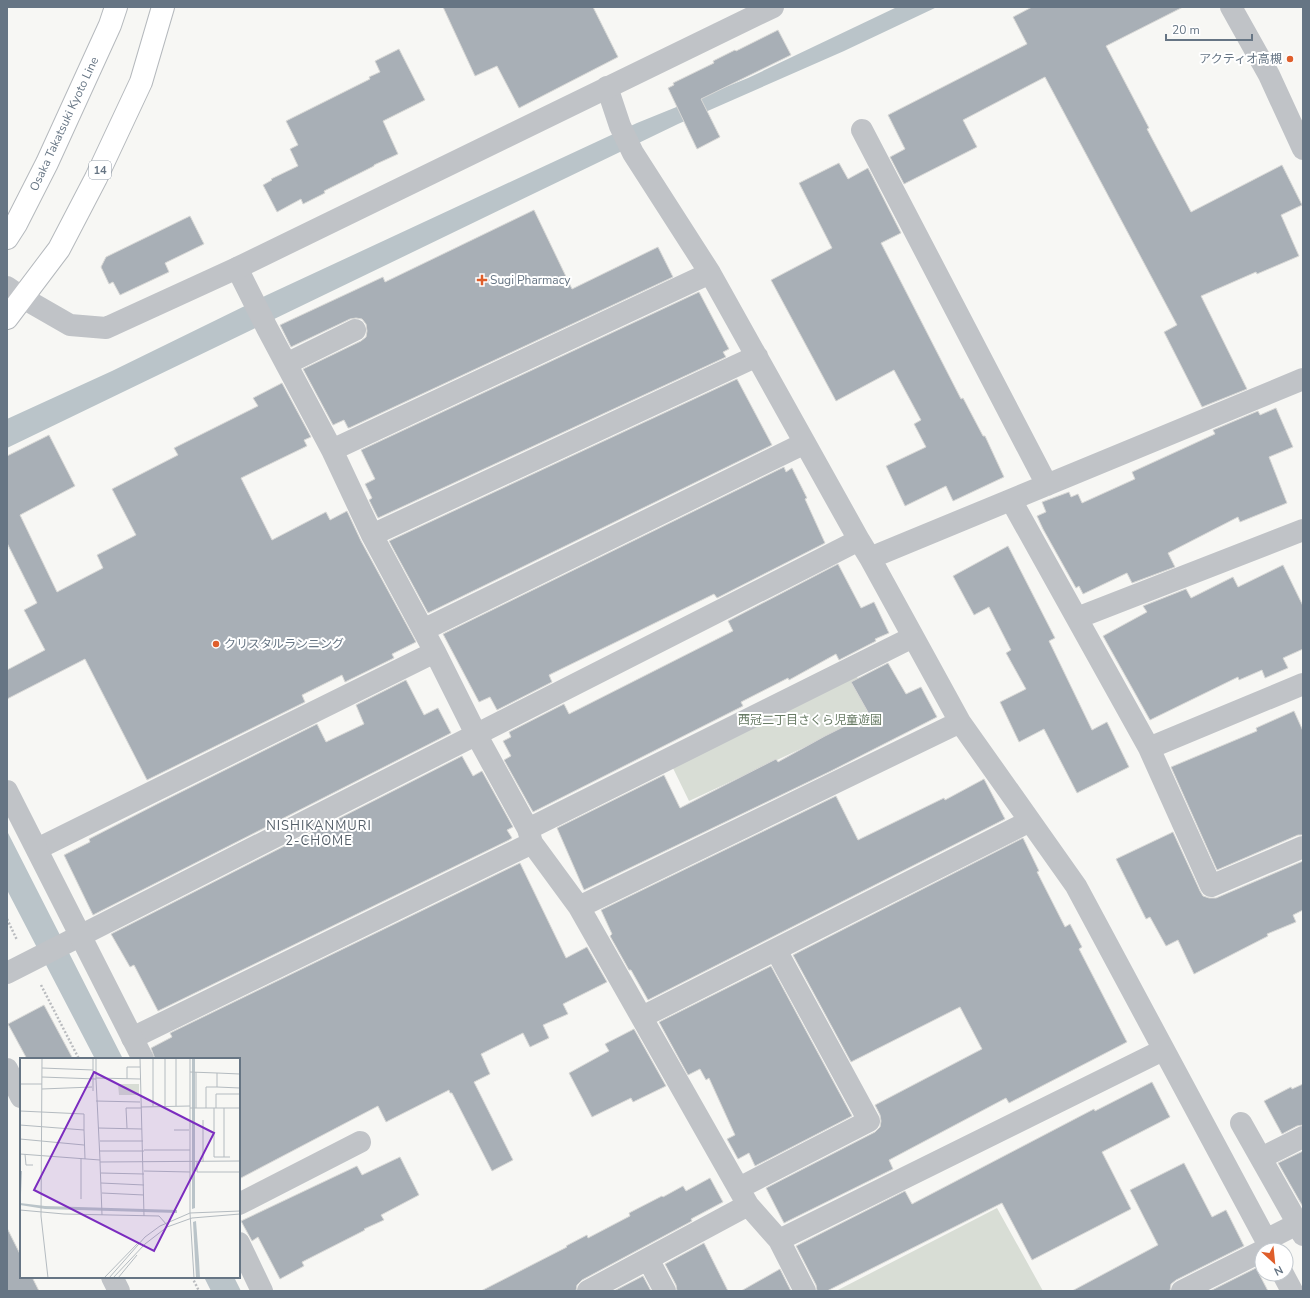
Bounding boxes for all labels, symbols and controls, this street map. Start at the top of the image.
scale bar [1166,16,1252,42]
text: 20 m [1172,22,1200,38]
place label: アクティオ高槻 [1199,51,1282,67]
street label: Osaka Takatsuki Kyoto Line [26,54,102,194]
marker: アクティオ高槻 [1285,54,1295,64]
road number: 14 [89,161,111,179]
place label: Sugi Pharmacy [490,272,571,288]
marker: Sugi Pharmacy [477,275,487,285]
place label: クリスタルランニング [224,636,344,652]
marker: クリスタルランニング [211,639,221,649]
park label: 西冠二丁目さくら児童遊園 [738,712,882,728]
district label: NISHIKANMURI 2-CHOME [266,817,372,850]
inset map [20,1058,240,1278]
north arrow [1254,1242,1294,1282]
text: N [1271,1262,1285,1279]

